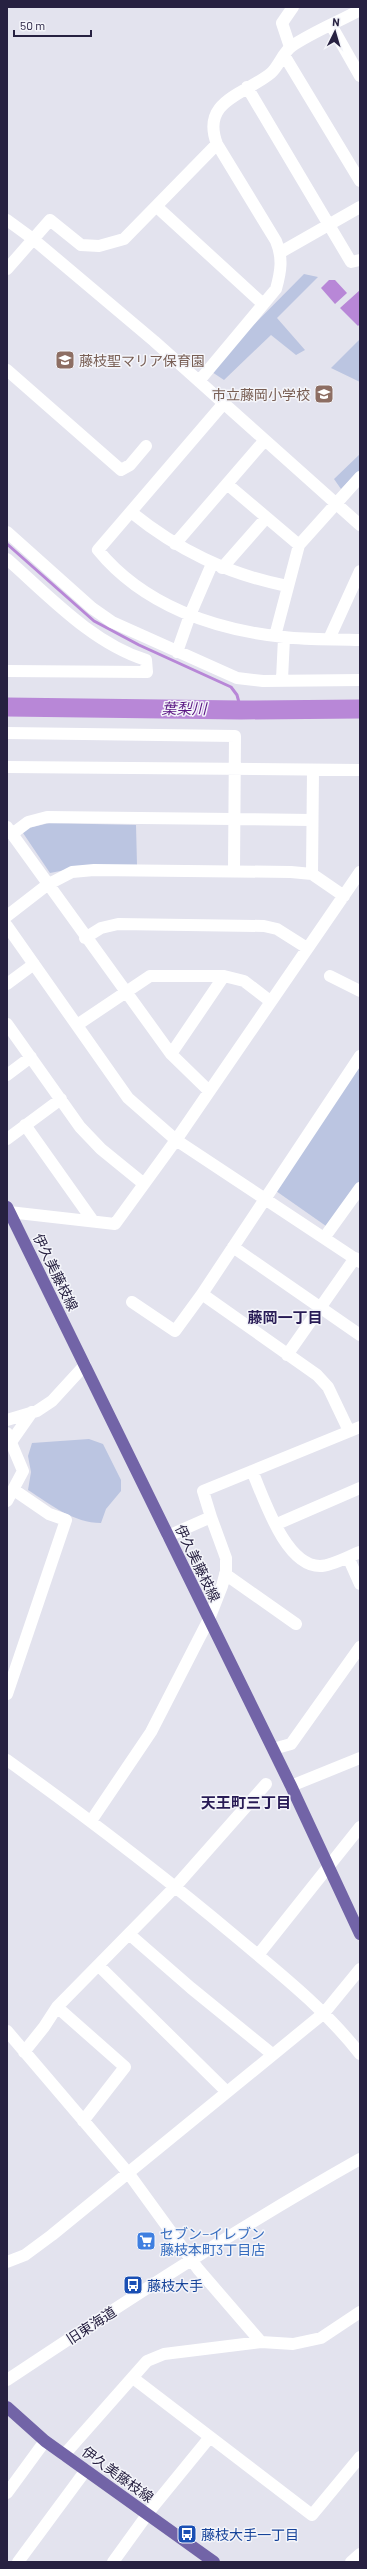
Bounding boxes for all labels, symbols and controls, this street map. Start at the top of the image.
scale bar [14,12,91,38]
north arrow [315,12,355,52]
text: N [332,15,340,28]
text: 50 m [20,18,45,32]
school or university icon: 藤枝聖マリア保育園 [54,349,76,371]
place label: 藤枝聖マリア保育園 [79,352,205,369]
school or university icon: 市立藤岡小学校 [313,383,335,405]
place label: 市立藤岡小学校 [212,386,310,403]
water label: 葉梨川 [161,699,208,717]
street label: 伊久美藤枝線 [30,1231,82,1313]
district label: 藤岡一丁目 [247,1308,323,1326]
street label: 伊久美藤枝線 [172,1522,224,1604]
district label: 天王町三丁目 [201,1793,291,1811]
place label: セブン−イレブン 藤枝本町3丁目店 [160,2225,265,2258]
supermarket icon: セブン−イレブン 藤枝本町3丁目店 [135,2230,157,2252]
bus stop icon: 藤枝大手 [122,2274,144,2296]
place label: 藤枝大手 [147,2277,203,2294]
street label: 旧東海道 [63,2303,119,2347]
street label: 伊久美藤枝線 [79,2442,157,2506]
bus stop icon: 藤枝大手一丁目 [176,2523,198,2545]
place label: 藤枝大手一丁目 [201,2526,299,2543]

